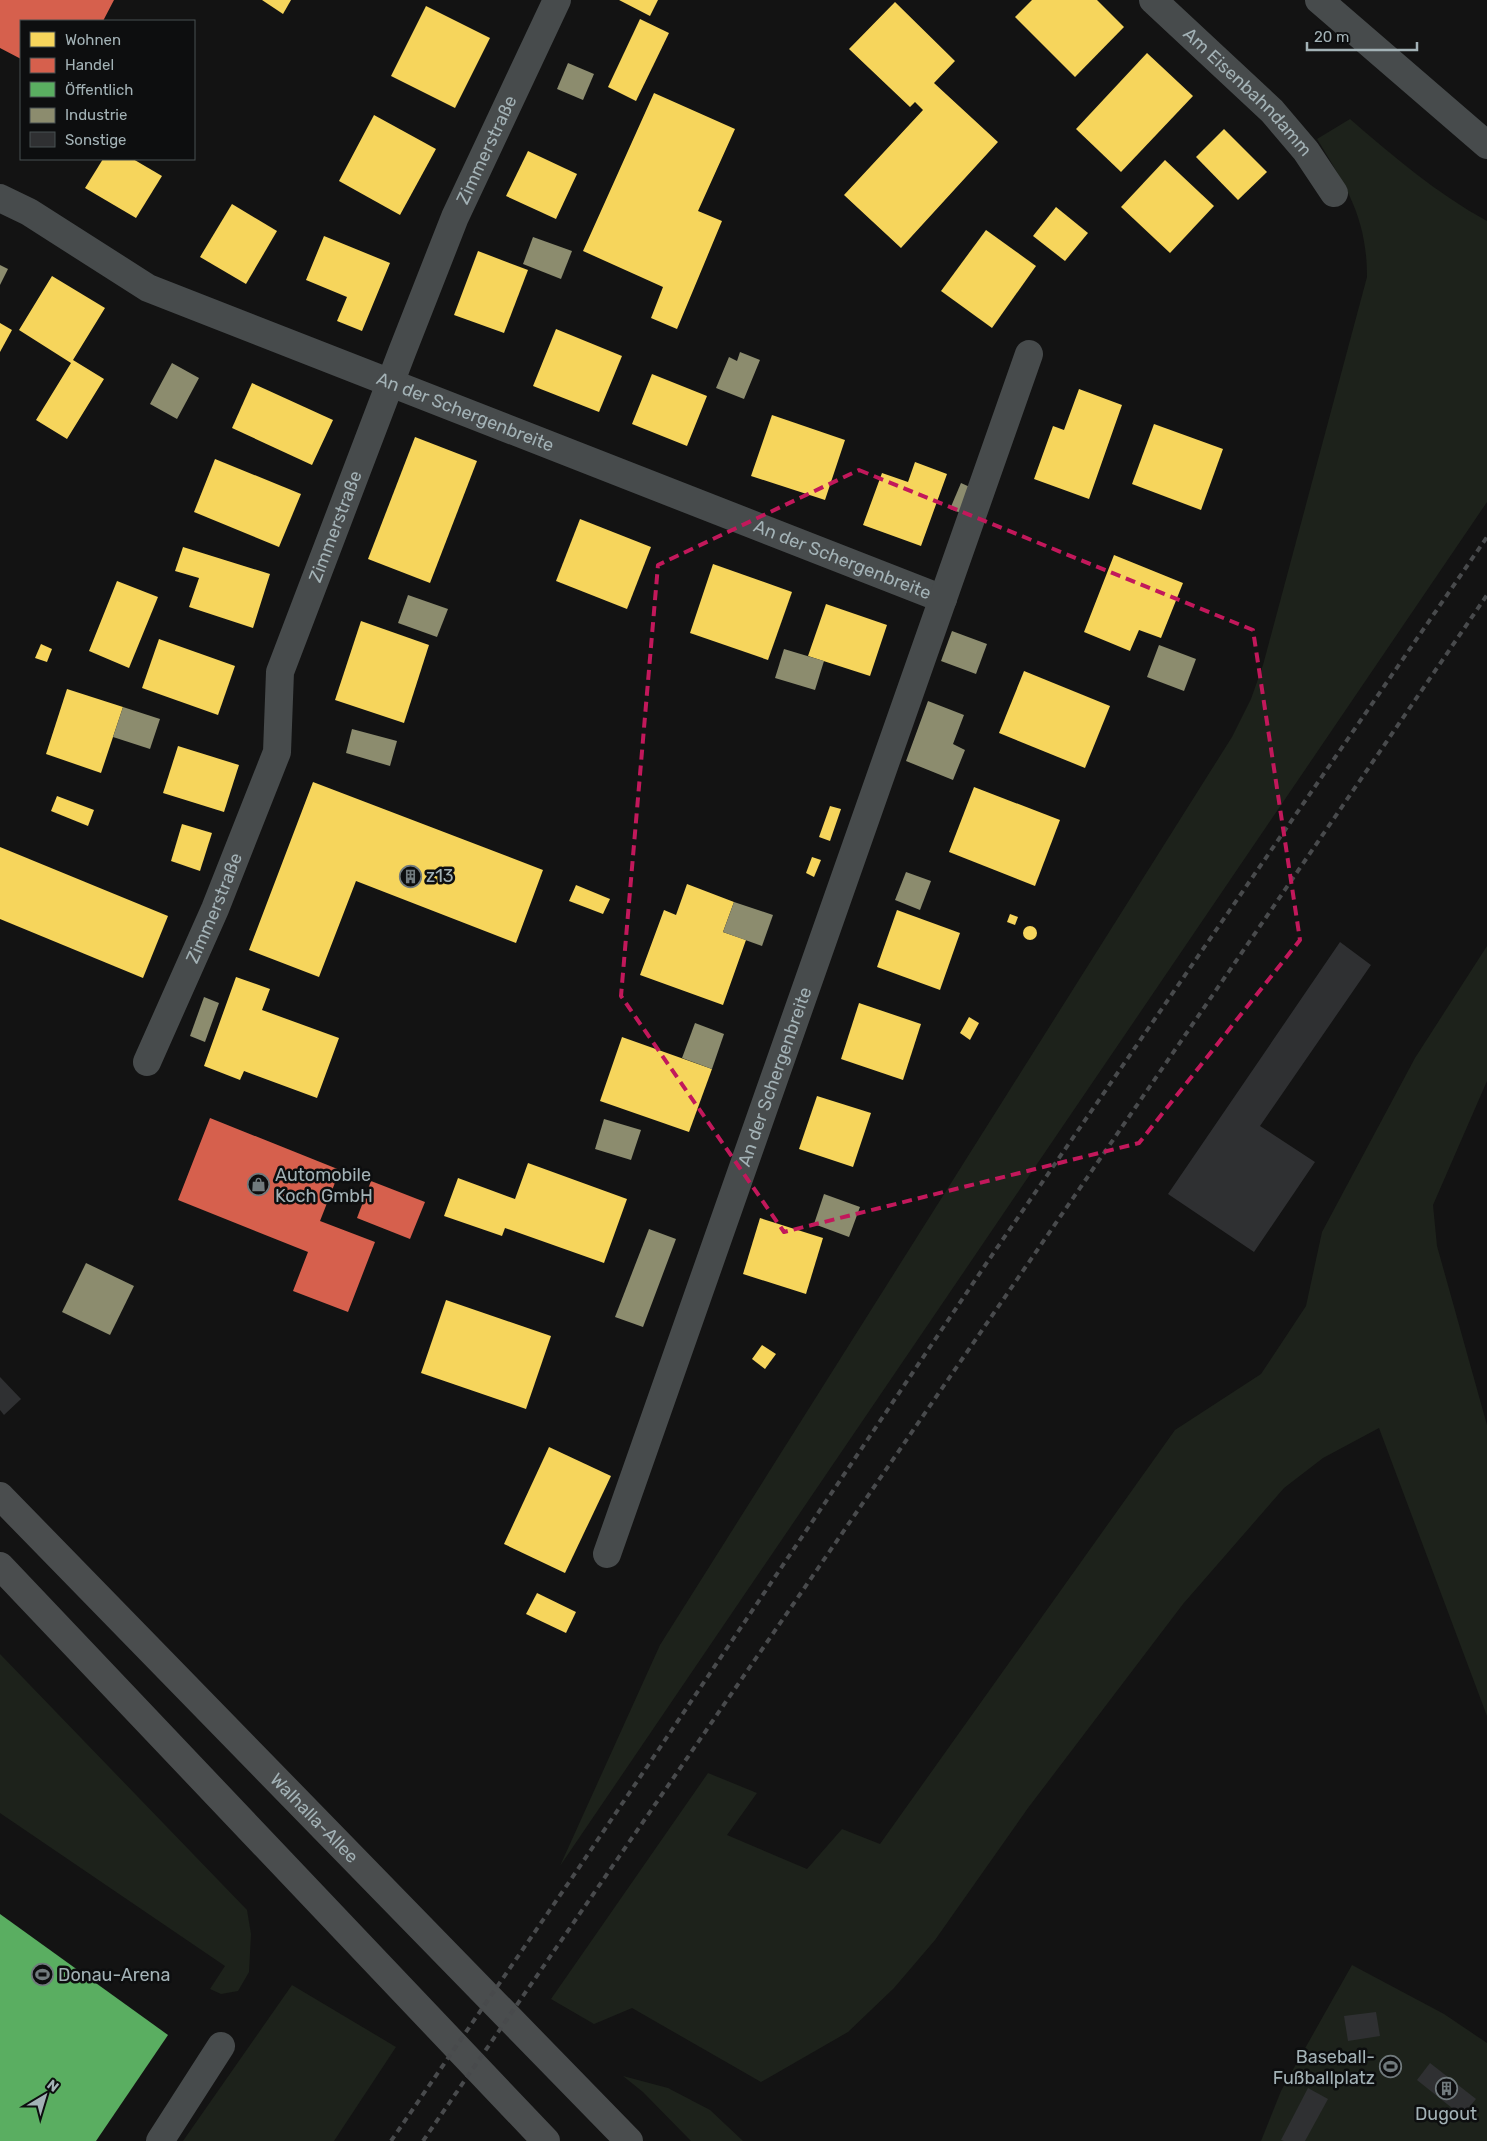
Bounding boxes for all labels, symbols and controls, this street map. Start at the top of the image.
legend [20,20,195,160]
scale bar [1307,20,1417,52]
street label: Am Eisenbahndamm [1179,23,1317,161]
text: 20 m [1314,28,1349,46]
text: Wohnen [65,31,121,49]
text: Handel [65,56,114,74]
text: Öffentlich [65,81,133,99]
street label: Zimmerstraße [452,92,522,208]
text: Industrie [65,106,127,124]
text: Sonstige [65,131,127,149]
street label: An der Schergenbreite [373,367,557,457]
street label: Zimmerstraße [304,468,367,585]
street label: An der Schergenbreite [750,515,934,604]
street label: Zimmerstraße [181,850,247,967]
building icon: z13 [398,864,422,888]
place label: z13 [426,865,454,887]
street label: An der Schergenbreite [733,984,817,1169]
place label: Automobile Koch GmbH [275,1164,373,1207]
shop icon: Automobile Koch GmbH [247,1173,271,1197]
street label: Walhalla-Allee [265,1769,363,1868]
sports icon: Donau-Arena [30,1963,54,1987]
place label: Donau-Arena [58,1964,170,1986]
place label: Baseball- Fußballplatz [1273,2046,1375,2089]
sports icon: Baseball- Fußballplatz [1379,2055,1403,2079]
north arrow [20,2071,70,2121]
text: N [43,2076,62,2096]
building icon: Dugout [1434,2077,1458,2101]
place label: Dugout [1415,2103,1477,2125]

